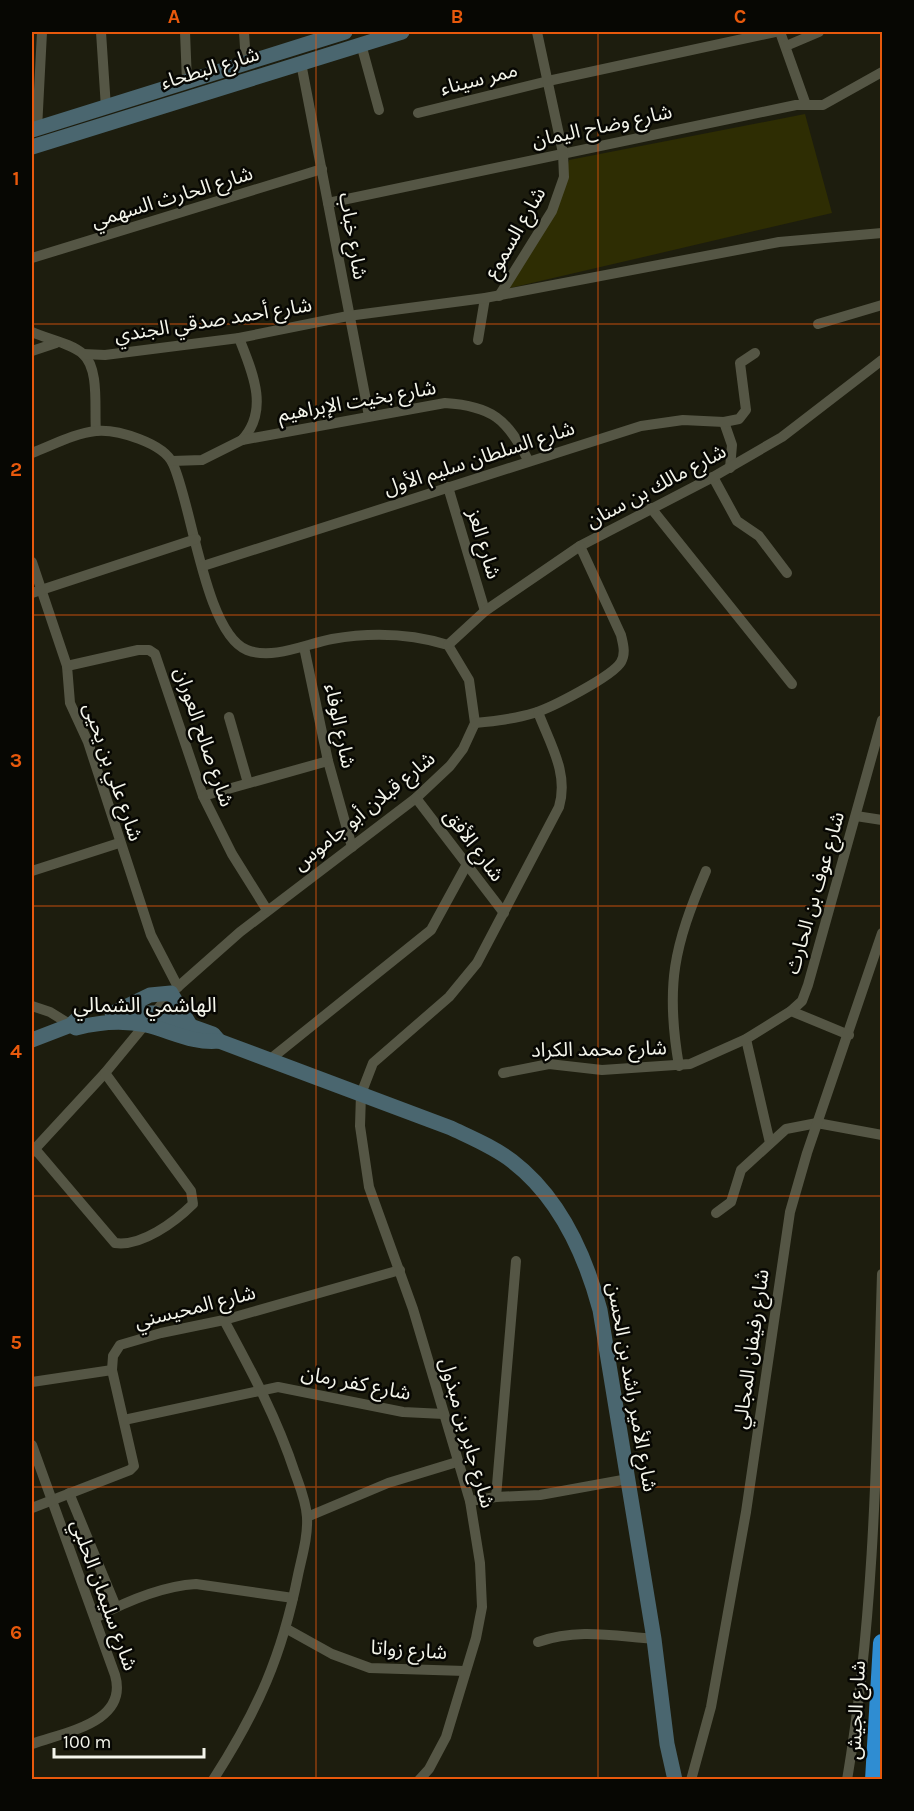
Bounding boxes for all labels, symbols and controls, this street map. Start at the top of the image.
text: A [168,5,181,28]
text: B [451,5,463,28]
text: C [734,5,746,28]
street label: شارع البطحاء [158,42,263,97]
street label: ممر سيناء [438,58,520,100]
street label: شارع وضاح اليمان [530,100,675,155]
street label: شارع الحارث السهمي [89,162,257,236]
text: 1 [12,167,20,190]
street label: شارع السموع [480,183,553,284]
street label: شارع خباب [331,191,372,282]
street label: شارع أحمد صدقي الجندي [113,293,314,351]
street label: شارع بخيت الإبراهيم [276,376,438,429]
street label: شارع السلطان سليم الأول [381,416,578,503]
street label: شارع مالك بن سنان [582,439,731,535]
text: 2 [10,458,22,481]
street label: شارع العز [459,505,506,583]
street label: شارع صالح العوران [167,664,239,811]
street label: شارع الوفاء [317,681,360,771]
street label: شارع علي بن يحيى [75,700,147,845]
street label: شارع قبلان أبو جاموس [288,746,441,878]
text: 3 [10,749,22,772]
street label: شارع الأفق [437,804,509,888]
street label: شارع عوف بن الحارث [781,809,852,978]
district label: الهاشمي الشمالي [73,993,217,1021]
street label: شارع محمد الكراد [531,1036,667,1065]
text: 4 [10,1040,22,1063]
street label: شارع رفيفان المجالي [728,1268,777,1431]
street label: شارع الأمير راشد بن الحسن [599,1280,662,1494]
street label: شارع المحيسني [132,1281,259,1337]
text: 5 [10,1331,22,1354]
street label: شارع جابر بن مبذول [432,1355,499,1511]
street label: شارع كفر رمان [299,1361,413,1408]
street label: شارع سليمان الحلبي [63,1516,142,1675]
text: 6 [10,1621,22,1644]
street label: شارع زواتا [370,1636,448,1667]
street label: شارع الجيش [842,1660,873,1760]
scale bar [54,1721,204,1759]
text: 100 m [63,1731,111,1753]

